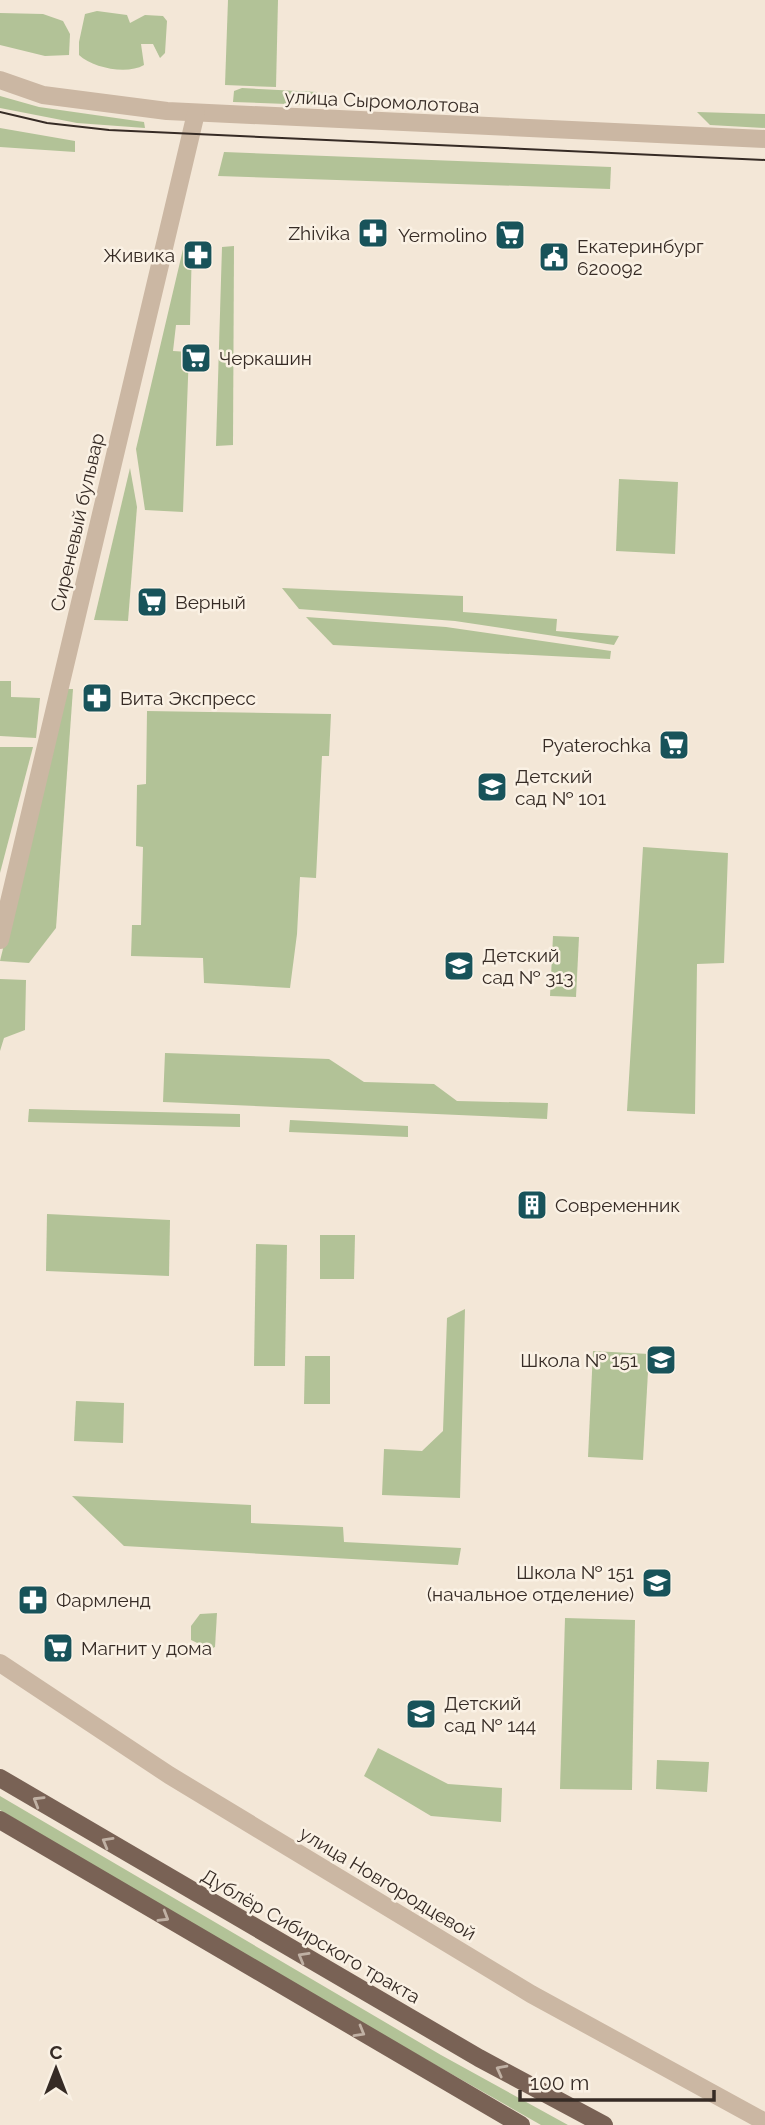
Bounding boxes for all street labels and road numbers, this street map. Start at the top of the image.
street label: улица Сыромолотова [284,85,480,117]
street label: Сиреневый бульвар [46,431,108,613]
street label: улица Новгородцевой [296,1822,480,1944]
street label: Дублёр Сибирского тракта [198,1864,424,2008]

